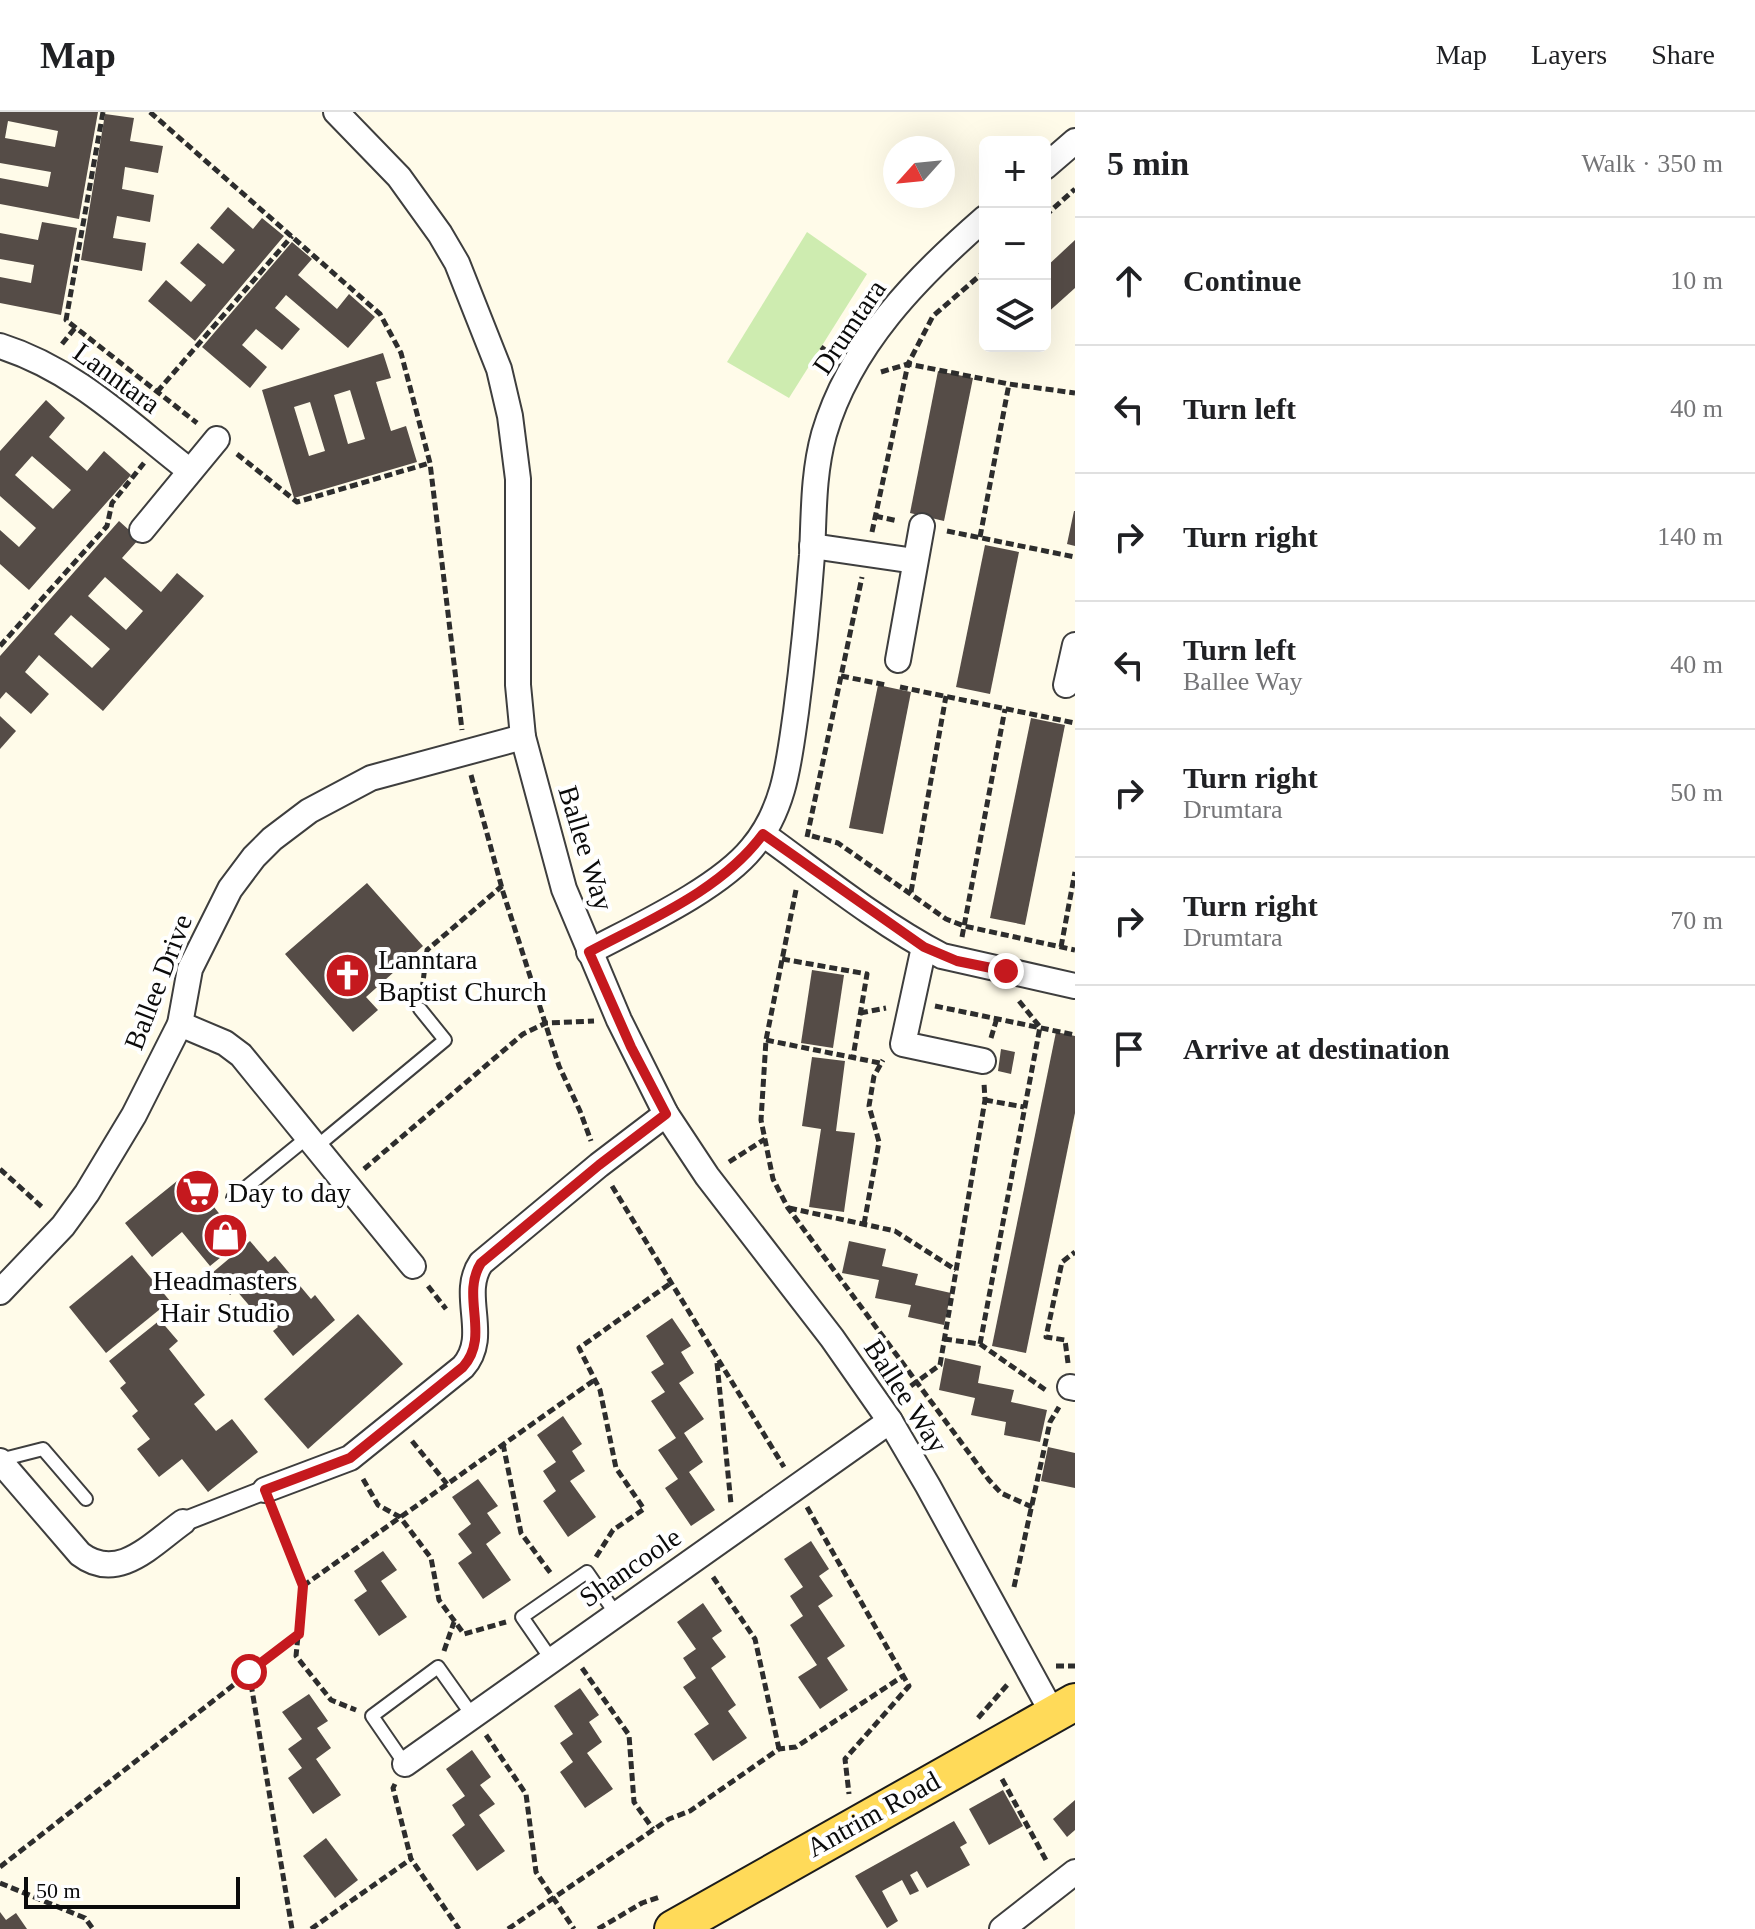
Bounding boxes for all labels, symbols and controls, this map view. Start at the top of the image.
text: Map [40,34,116,76]
text: Map [1436,39,1487,70]
text: Layers [1531,39,1607,70]
text: Share [1651,39,1715,70]
north arrow [883,136,955,208]
map controls [979,136,1051,352]
button: + [979,136,1051,208]
text: 5 min [1107,145,1189,182]
text: Walk · 350 m [1581,149,1723,178]
button: − [979,208,1051,280]
icon: ahead [1107,259,1151,303]
text: Continue [1183,264,1301,297]
text: 10 m [1670,266,1723,295]
street label: Drumtara [806,273,892,380]
button: layers [979,280,1051,352]
street label: Lanntara [68,336,167,420]
icon: left [1107,387,1151,431]
text: Turn left [1183,392,1296,425]
text: 40 m [1670,394,1723,423]
icon: right [1107,515,1151,559]
text: Turn right [1183,520,1318,553]
text: 140 m [1657,522,1723,551]
text: Turn left [1183,633,1296,666]
icon: left [1107,643,1151,687]
text: 40 m [1670,650,1723,679]
text: Ballee Way [1183,667,1302,696]
text: Turn right [1183,761,1318,794]
icon: right [1107,771,1151,815]
text: 50 m [1670,778,1723,807]
street label: Ballee Way [552,782,620,914]
text: Drumtara [1183,795,1283,824]
text: Turn right [1183,889,1318,922]
icon: right [1107,899,1151,943]
text: 70 m [1670,906,1723,935]
street label: Ballee Drive [118,910,198,1054]
text: Drumtara [1183,923,1283,952]
place label: Lanntara Baptist Church [378,944,547,1007]
church icon: Lanntara Baptist Church [323,951,371,999]
route end [988,953,1024,989]
icon: arrive [1107,1027,1151,1071]
text: Arrive at destination [1183,1032,1450,1065]
supermarket icon: Day to day [173,1168,221,1216]
place label: Day to day [228,1177,351,1208]
shop icon: Headmasters Hair Studio [201,1211,249,1259]
place label: Headmasters Hair Studio [153,1265,297,1328]
street label: Ballee Way [858,1334,954,1458]
street label: Shancoole [573,1521,687,1613]
route start [231,1654,267,1690]
street label: Antrim Road [801,1765,945,1863]
scale bar [24,1873,240,1909]
text: 50 m [36,1878,81,1903]

